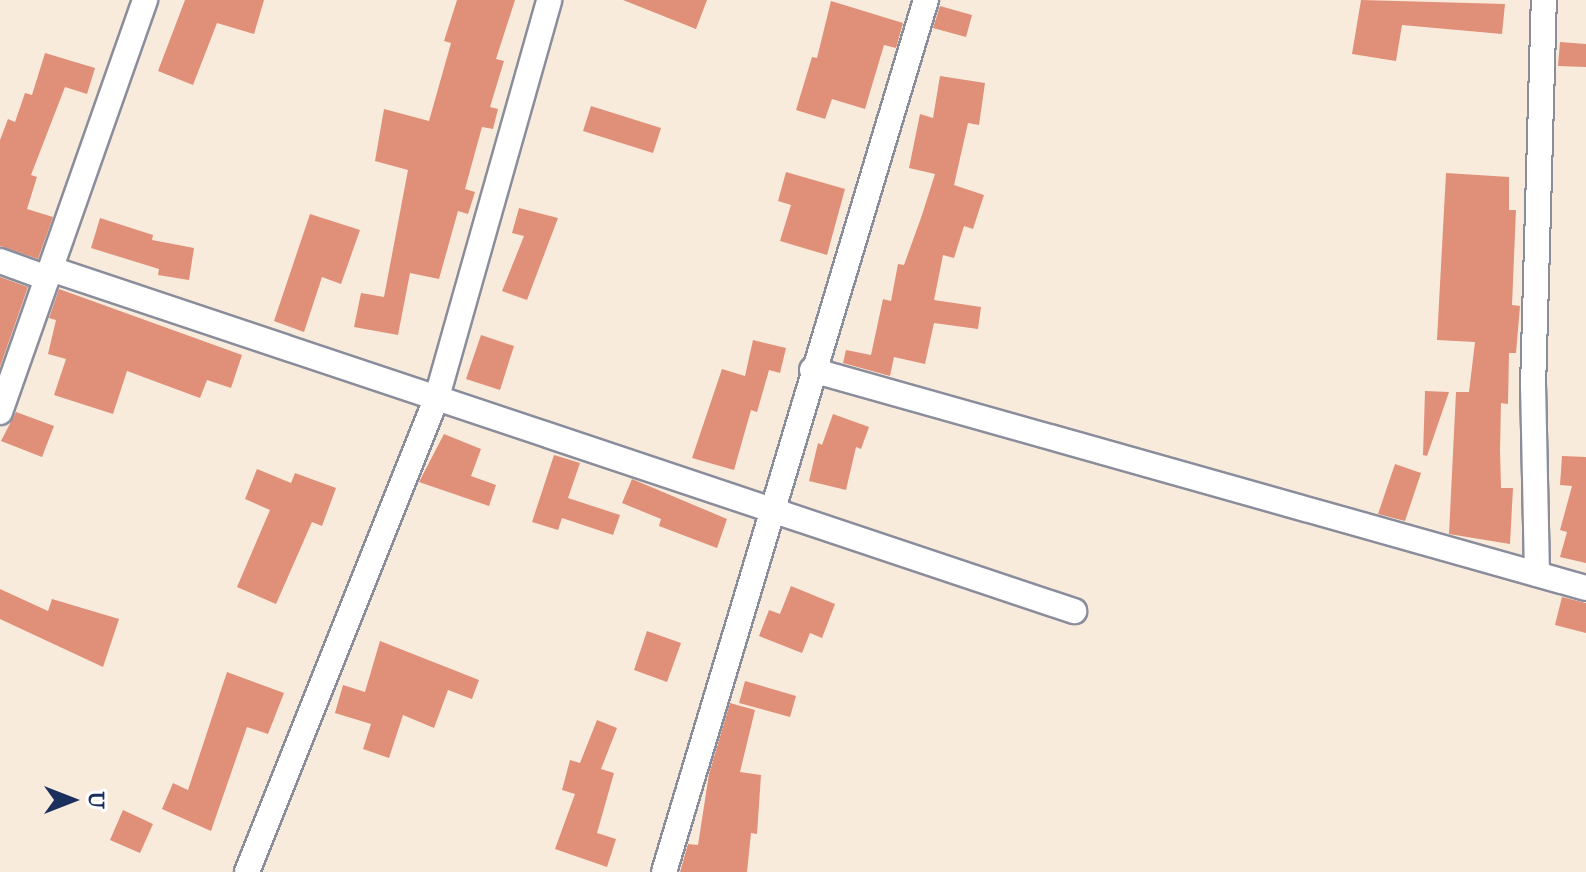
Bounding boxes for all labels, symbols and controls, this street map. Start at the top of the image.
north arrow [32,760,112,840]
text: U [83,791,110,809]

